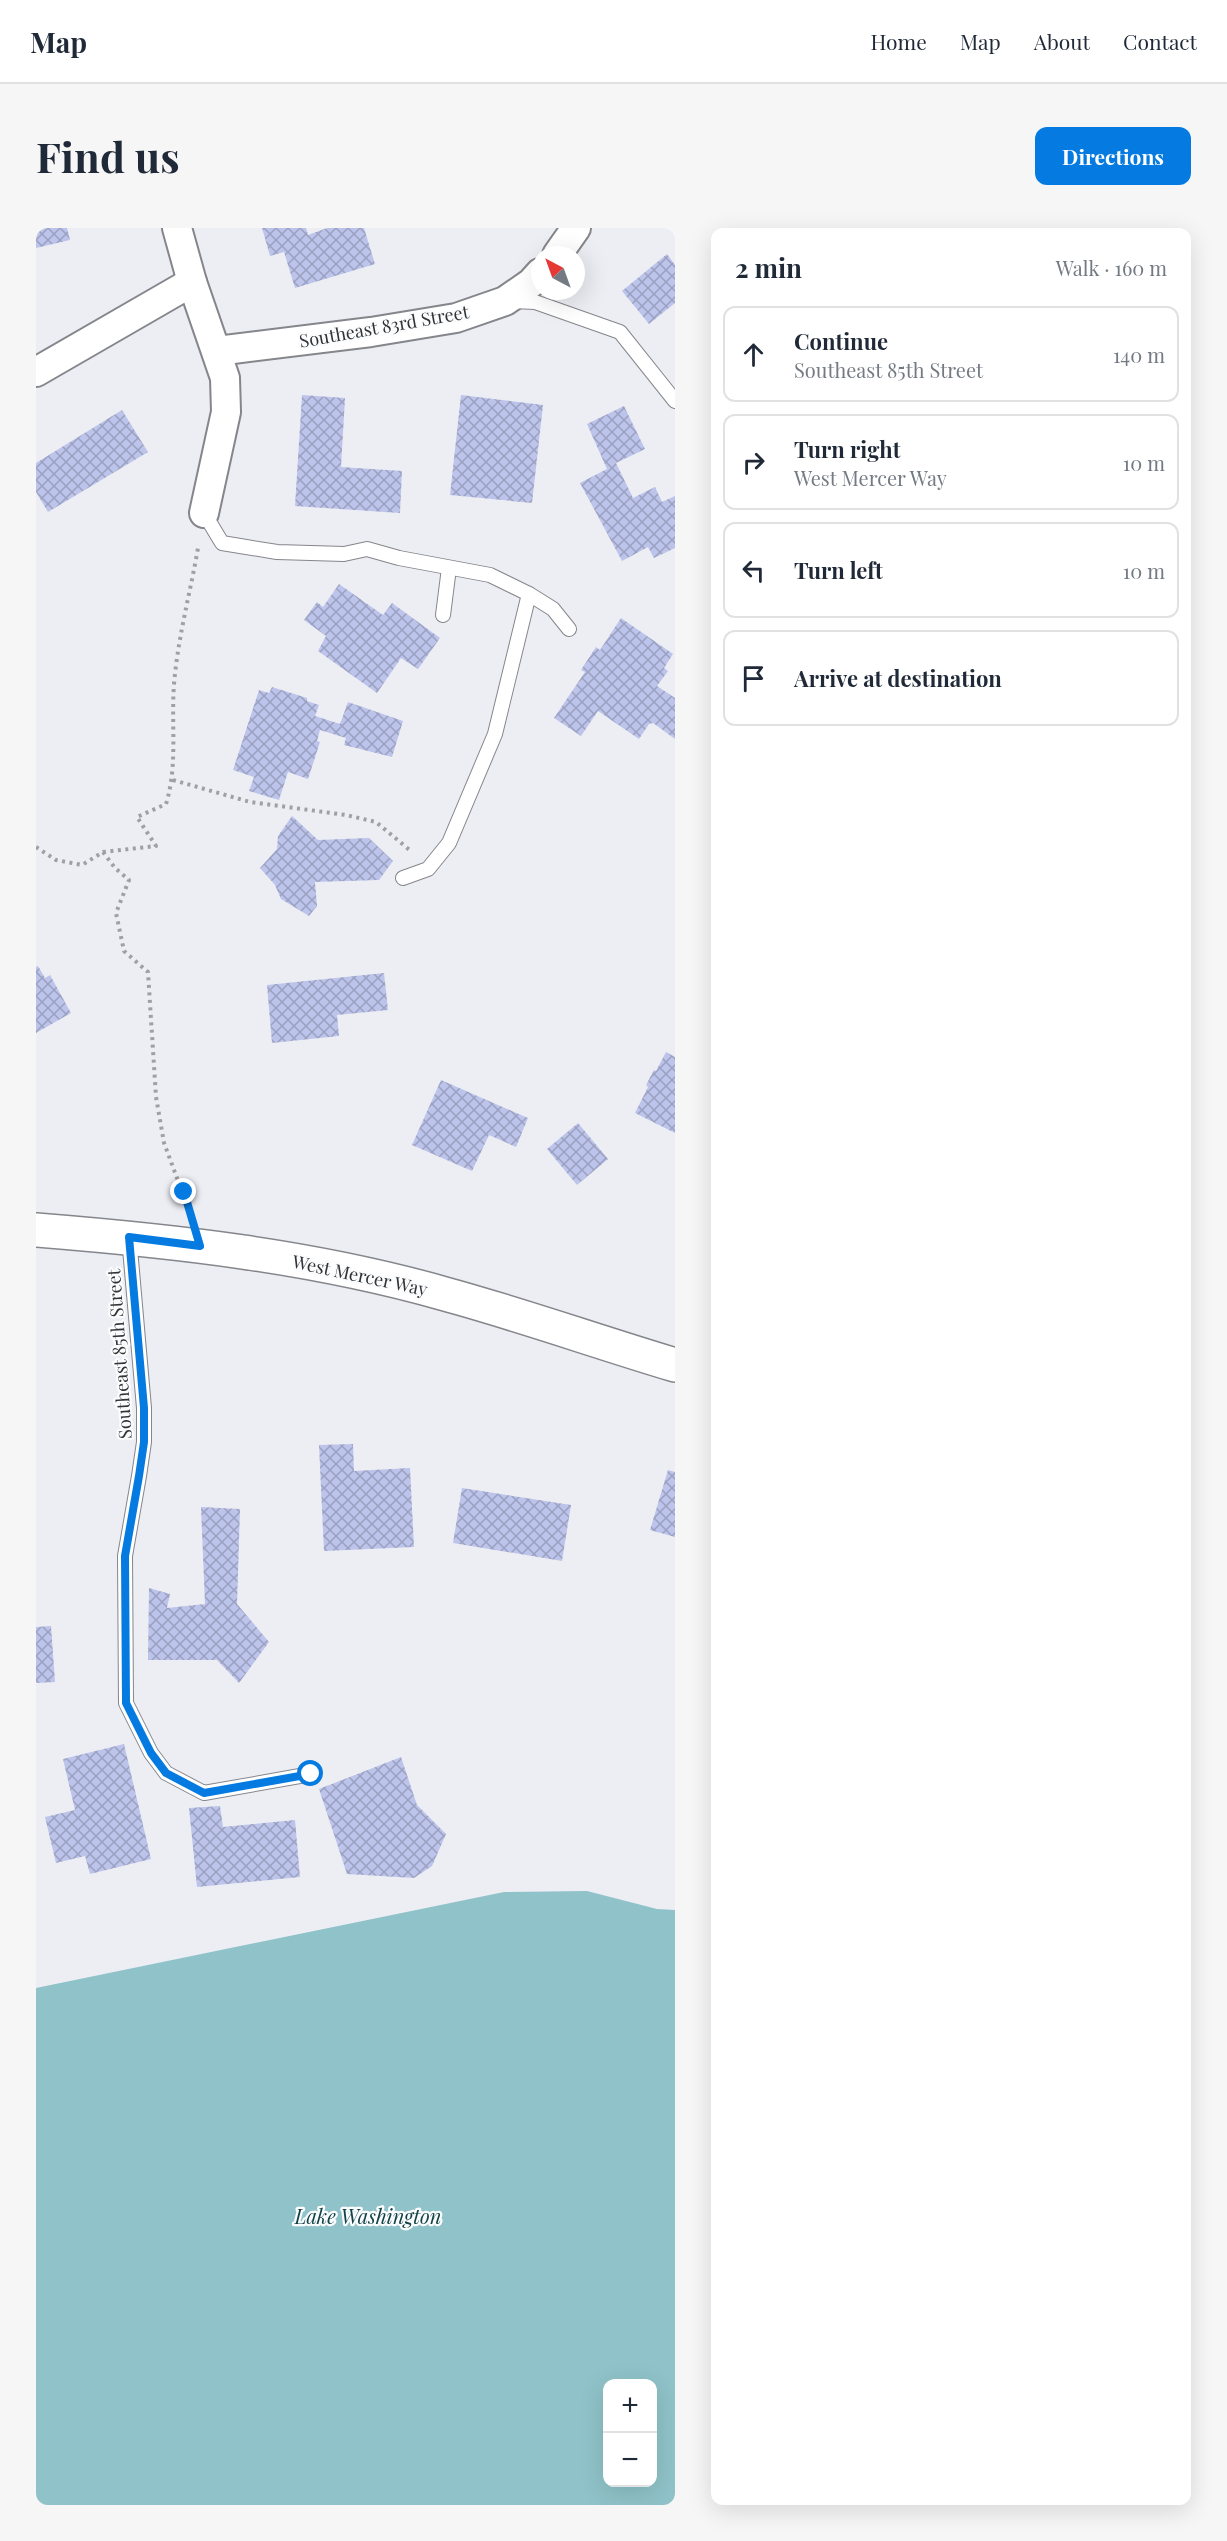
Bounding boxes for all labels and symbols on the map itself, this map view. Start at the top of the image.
north arrow [531,246,585,300]
street label: Southeast 83rd Street [297,299,471,353]
route end [170,1178,196,1204]
street label: West Mercer Way [289,1249,430,1301]
street label: Southeast 85th Street [101,1268,137,1440]
route start [297,1760,323,1786]
water label: Lake Washington [294,2202,441,2229]

